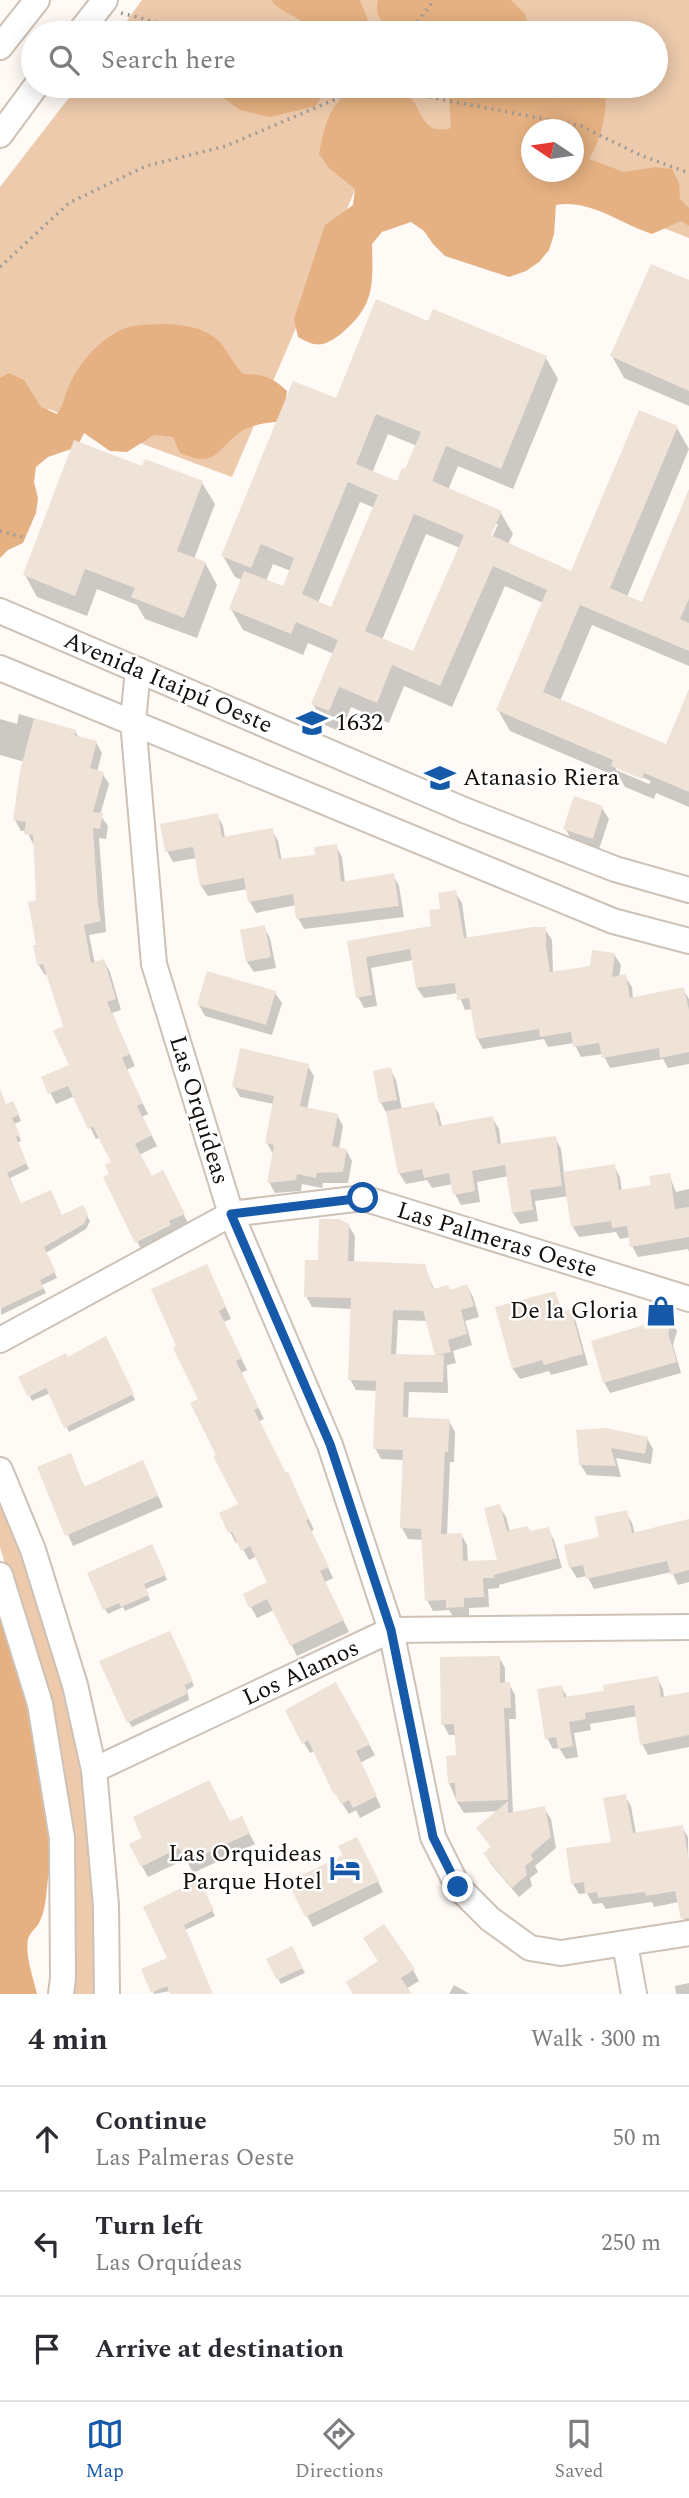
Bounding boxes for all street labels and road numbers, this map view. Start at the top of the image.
street label: Avenida Itaipú Oeste [58,623,278,743]
street label: Las Orquídeas [159,1031,239,1189]
street label: Las Palmeras Oeste [392,1192,602,1288]
street label: Los Alamos [237,1630,365,1716]

